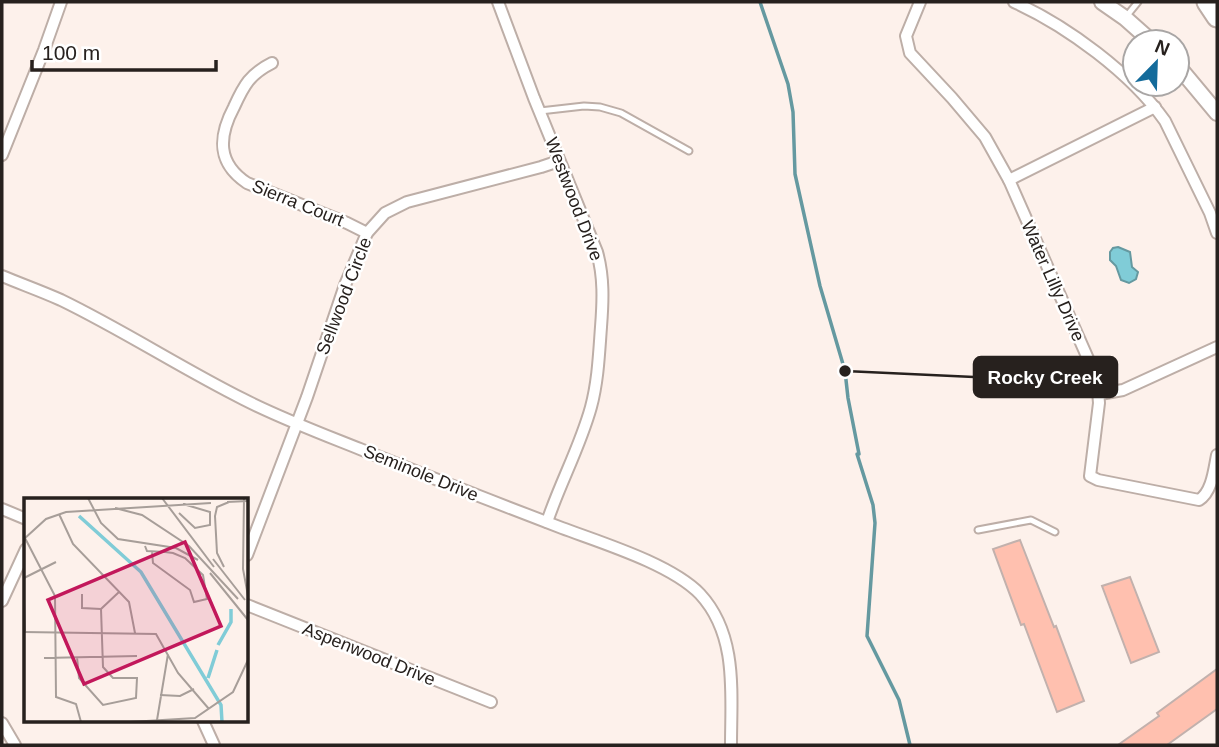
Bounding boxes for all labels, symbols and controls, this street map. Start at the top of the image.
scale bar [32,28,215,72]
north arrow [1121,28,1191,98]
text: N [1152,35,1173,60]
text: 100 m [42,41,100,64]
street label: Westwood Drive [541,134,607,264]
street label: Sierra Court [249,176,347,230]
street label: Water Lilly Drive [1017,217,1089,345]
street label: Sellwood Circle [312,235,376,357]
callout: Rocky Creek [974,357,1117,397]
text: Rocky Creek [987,367,1103,388]
street label: Seminole Drive [361,441,481,505]
inset map [24,498,248,722]
street label: Aspenwood Drive [300,618,438,690]

